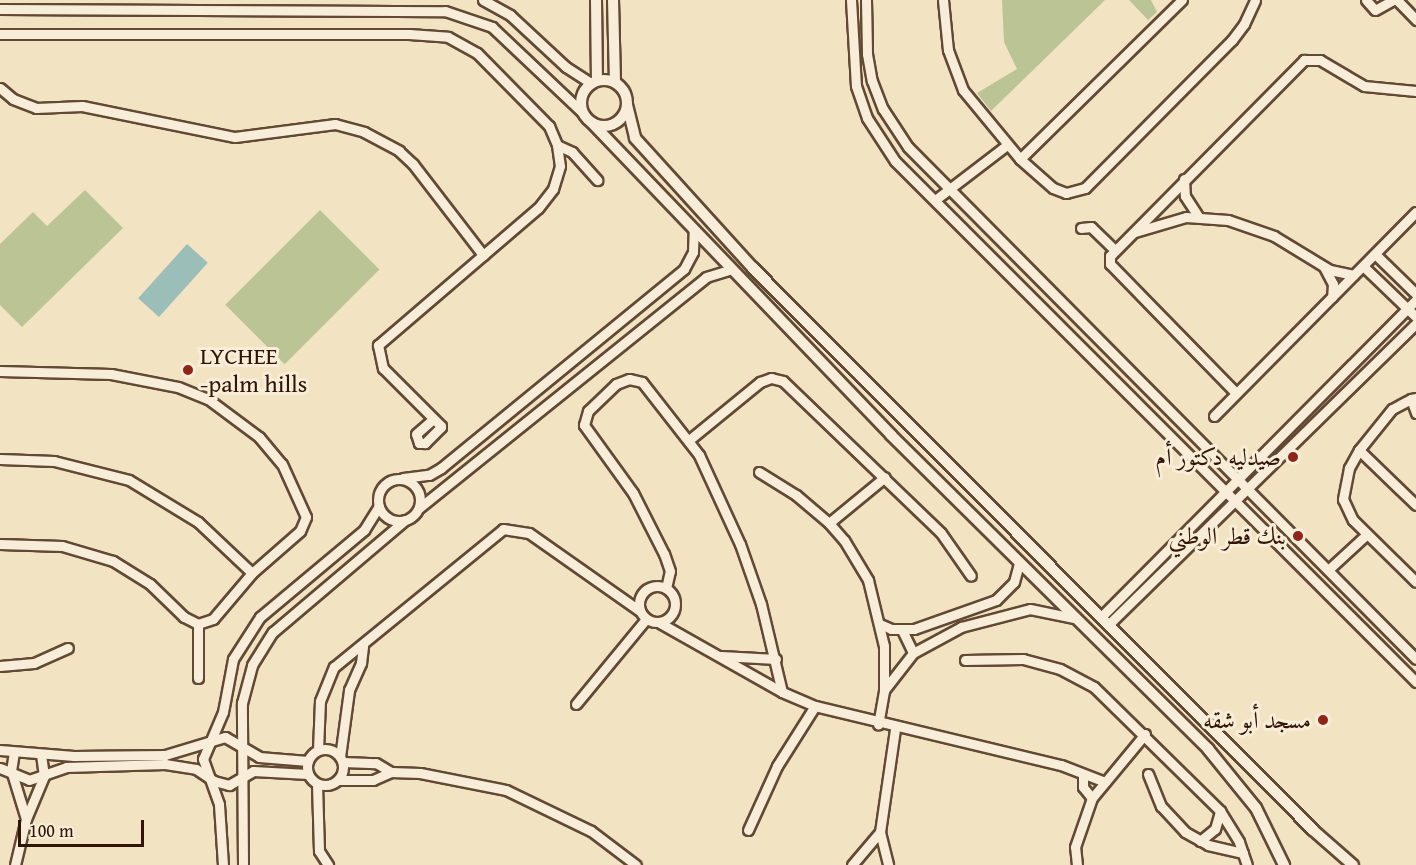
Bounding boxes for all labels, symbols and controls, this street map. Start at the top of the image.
place label: LYCHEE -palm hills [200,342,307,398]
marker: LYCHEE -palm hills [181,363,195,377]
place label: صيدليه دكتور أم [1155,443,1281,471]
marker: صيدليه دكتور أم [1286,450,1300,464]
place label: بنك قطر الوطني [1168,522,1286,550]
marker: بنك قطر الوطني [1291,529,1305,543]
place label: مسجد أبو شقه [1203,706,1311,734]
marker: مسجد أبو شقه [1316,713,1330,727]
scale bar [21,808,147,846]
text: 100 m [29,817,74,844]

